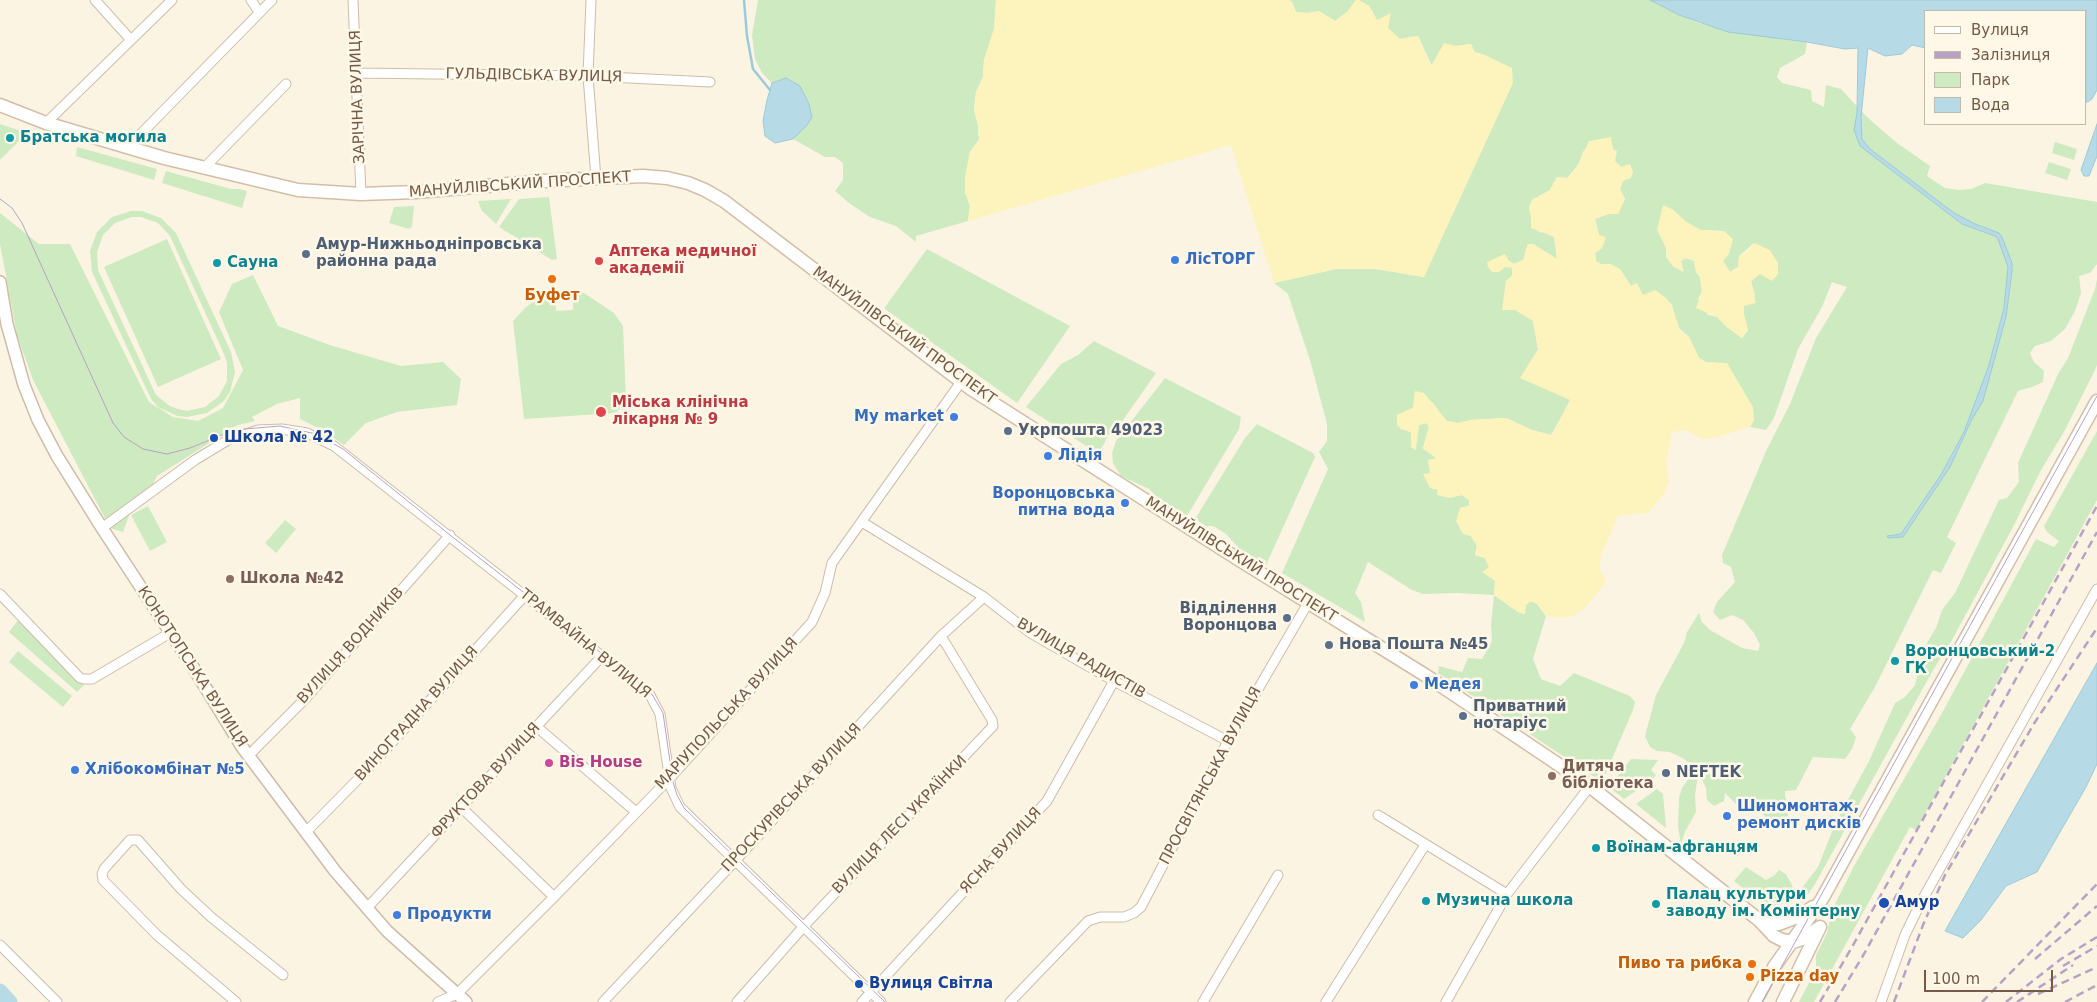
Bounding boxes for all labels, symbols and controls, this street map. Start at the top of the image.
legend [1924,10,2087,125]
text: Вулиця [1971,21,2029,39]
street label: ЗАРІЧНА ВУЛИЦЯ [347,30,369,164]
text: Залізниця [1971,46,2050,64]
street label: ГУЛЬДІВСЬКА ВУЛИЦЯ [445,65,623,87]
text: Парк [1971,71,2010,89]
text: Вода [1971,96,2010,114]
place label: Братська могила [20,129,167,147]
marker: Братська могила [4,132,16,144]
street label: МАНУЙЛІВСЬКИЙ ПРОСПЕКТ [408,168,632,202]
place label: Амур-Нижньодніпровська районна рада [316,236,542,271]
place label: Аптека медичної академії [609,243,757,278]
marker: Амур-Нижньодніпровська районна рада [300,248,312,260]
place label: ЛісТОРГ [1185,251,1255,269]
place label: Сауна [227,254,278,272]
marker: ЛісТОРГ [1169,254,1181,266]
marker: Аптека медичної академії [593,255,605,267]
marker: Сауна [211,257,223,269]
street label: МАНУЙЛІВСЬКИЙ ПРОСПЕКТ [809,263,999,409]
marker: Буфет [546,273,558,285]
place label: Буфет [525,287,579,305]
place label: Міська клінічна лікарня № 9 [612,394,749,429]
marker: Міська клінічна лікарня № 9 [594,405,608,419]
place label: My market [854,408,944,426]
marker: My market [948,411,960,423]
place label: Укрпошта 49023 [1018,422,1163,440]
marker: Укрпошта 49023 [1002,425,1014,437]
place label: Школа № 42 [224,429,333,447]
marker: Школа № 42 [208,432,220,444]
place label: Лідія [1058,447,1102,465]
marker: Лідія [1042,450,1054,462]
place label: Воронцовська питна вода [992,485,1115,520]
street label: МАНУЙЛІВСЬКИЙ ПРОСПЕКТ [1142,493,1340,627]
marker: Воронцовська питна вода [1119,497,1131,509]
place label: Школа №42 [240,570,344,588]
marker: Школа №42 [224,573,236,585]
street label: КОНОТОПСЬКА ВУЛИЦЯ [133,583,251,751]
street label: ВУЛИЦЯ ВОДНИКІВ [294,584,408,708]
street label: ТРАМВАЙНА ВУЛИЦЯ [516,586,654,702]
place label: Відділення Воронцова [1180,600,1277,635]
marker: Відділення Воронцова [1281,612,1293,624]
street label: ВУЛИЦЯ РАДИСТІВ [1014,615,1148,703]
street label: МАРІУПОЛЬСЬКА ВУЛИЦЯ [652,634,802,794]
place label: Нова Пошта №45 [1339,636,1488,654]
marker: Нова Пошта №45 [1323,639,1335,651]
street label: ВИНОГРАДНА ВУЛИЦЯ [352,643,482,785]
place label: Воронцовський-2 ГК [1905,643,2055,678]
marker: Воронцовський-2 ГК [1889,655,1901,667]
place label: Медея [1424,676,1481,694]
marker: Медея [1408,679,1420,691]
street label: ПРОСВІТЯНСЬКА ВУЛИЦЯ [1156,684,1266,868]
place label: Приватний нотаріус [1473,698,1566,733]
marker: Приватний нотаріус [1457,710,1469,722]
street label: ФРУКТОВА ВУЛИЦЯ [428,719,544,843]
street label: ПРОСКУРІВСЬКА ВУЛИЦЯ [718,720,866,876]
street label: ВУЛИЦЯ ЛЕСІ УКРАЇНКИ [829,752,971,898]
place label: Bis House [559,754,642,772]
marker: Bis House [543,757,555,769]
place label: Дитяча бібліотека [1562,758,1654,793]
place label: Хлібокомбінат №5 [85,761,245,779]
marker: Хлібокомбінат №5 [69,764,81,776]
place label: NEFTEK [1676,764,1741,782]
marker: NEFTEK [1660,767,1672,779]
marker: Дитяча бібліотека [1546,770,1558,782]
place label: Шиномонтаж, ремонт дисків [1737,798,1861,833]
street label: ЯСНА ВУЛИЦЯ [956,804,1046,898]
marker: Шиномонтаж, ремонт дисків [1721,810,1733,822]
place label: Воїнам-афганцям [1606,839,1758,857]
marker: Воїнам-афганцям [1590,842,1602,854]
place label: Палац культури заводу ім. Комінтерну [1666,886,1860,921]
place label: Музична школа [1436,892,1573,910]
place label: Амур [1895,894,1939,912]
marker: Музична школа [1420,895,1432,907]
marker: Амур [1877,896,1891,910]
marker: Палац культури заводу ім. Комінтерну [1650,898,1662,910]
place label: Продукти [407,906,492,924]
marker: Продукти [391,909,403,921]
place label: Пиво та рибка [1618,955,1742,973]
marker: Пиво та рибка [1746,958,1758,970]
scale bar [1927,960,2056,992]
place label: Pizza day [1760,968,1839,986]
text: 100 m [1932,970,1980,988]
marker: Pizza day [1744,971,1756,983]
place label: Вулиця Світла [869,975,993,993]
marker: Вулиця Світла [853,978,865,990]

